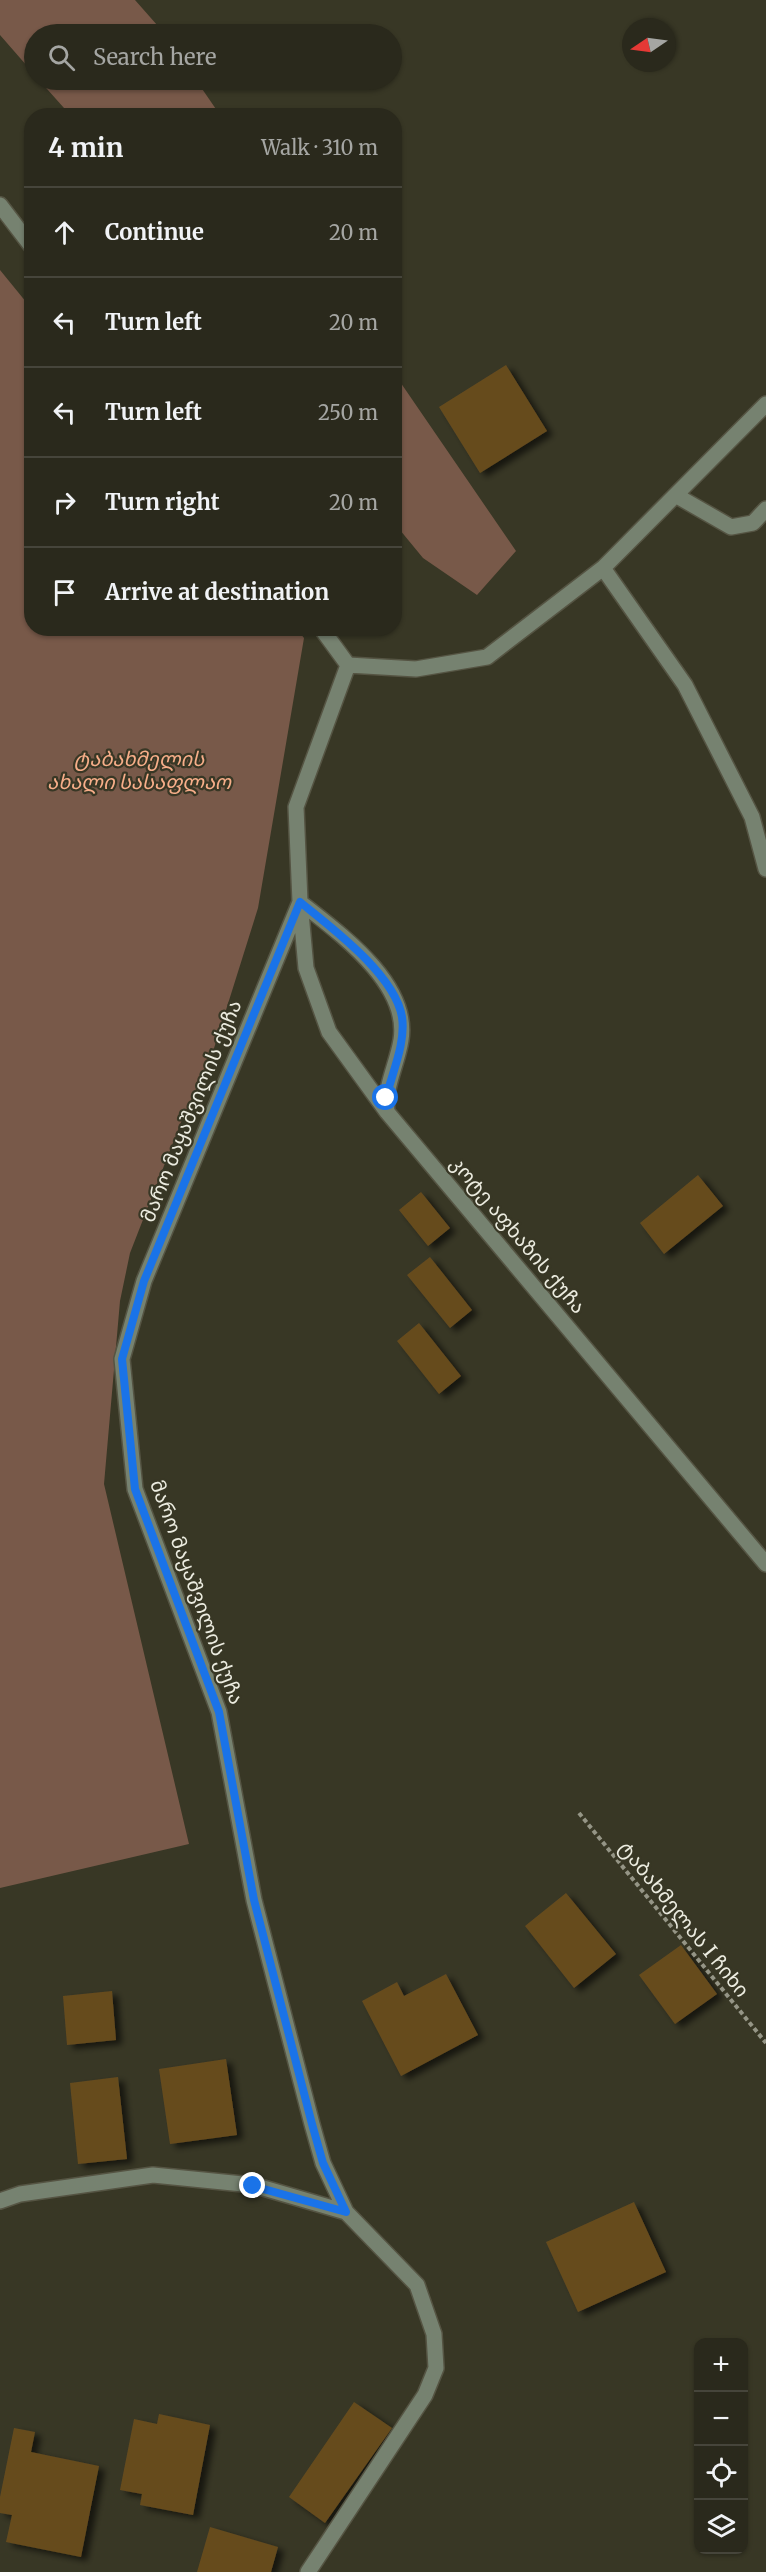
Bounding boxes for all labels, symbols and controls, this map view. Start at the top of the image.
north arrow [622,18,676,72]
search box [24,24,402,90]
icon: search [45,41,78,74]
text: Search here [93,43,216,71]
text: 4 min [48,131,123,164]
text: Walk · 310 m [261,135,378,160]
icon: ahead [48,216,81,249]
text: Continue [105,218,204,246]
text: 20 m [329,220,378,245]
icon: left [48,306,81,339]
text: Turn left [105,308,202,336]
text: 20 m [329,310,378,335]
icon: left [48,396,81,429]
text: Turn left [105,398,202,426]
text: 250 m [318,400,378,425]
icon: right [48,486,81,519]
text: Turn right [105,488,219,516]
text: 20 m [329,490,378,515]
icon: arrive [48,576,81,609]
text: Arrive at destination [105,578,329,606]
park label: ტაბახმელის ახალი სასაფლაო [47,746,232,794]
street label: მარო მაყაშვილის ქუჩა [134,996,248,1226]
route start [372,1084,398,1110]
street label: კოტე აფხაზის ქუჩა [445,1151,591,1318]
street label: მარო მაყაშვილის ქუჩა [144,1476,250,1708]
street label: ტაბახმელას I ჩიხი [613,1836,755,2002]
route end [239,2172,265,2198]
map controls [694,2338,748,2554]
button: + [694,2338,748,2392]
button: − [694,2392,748,2446]
button: locate [694,2446,748,2500]
button: layers [694,2500,748,2554]

